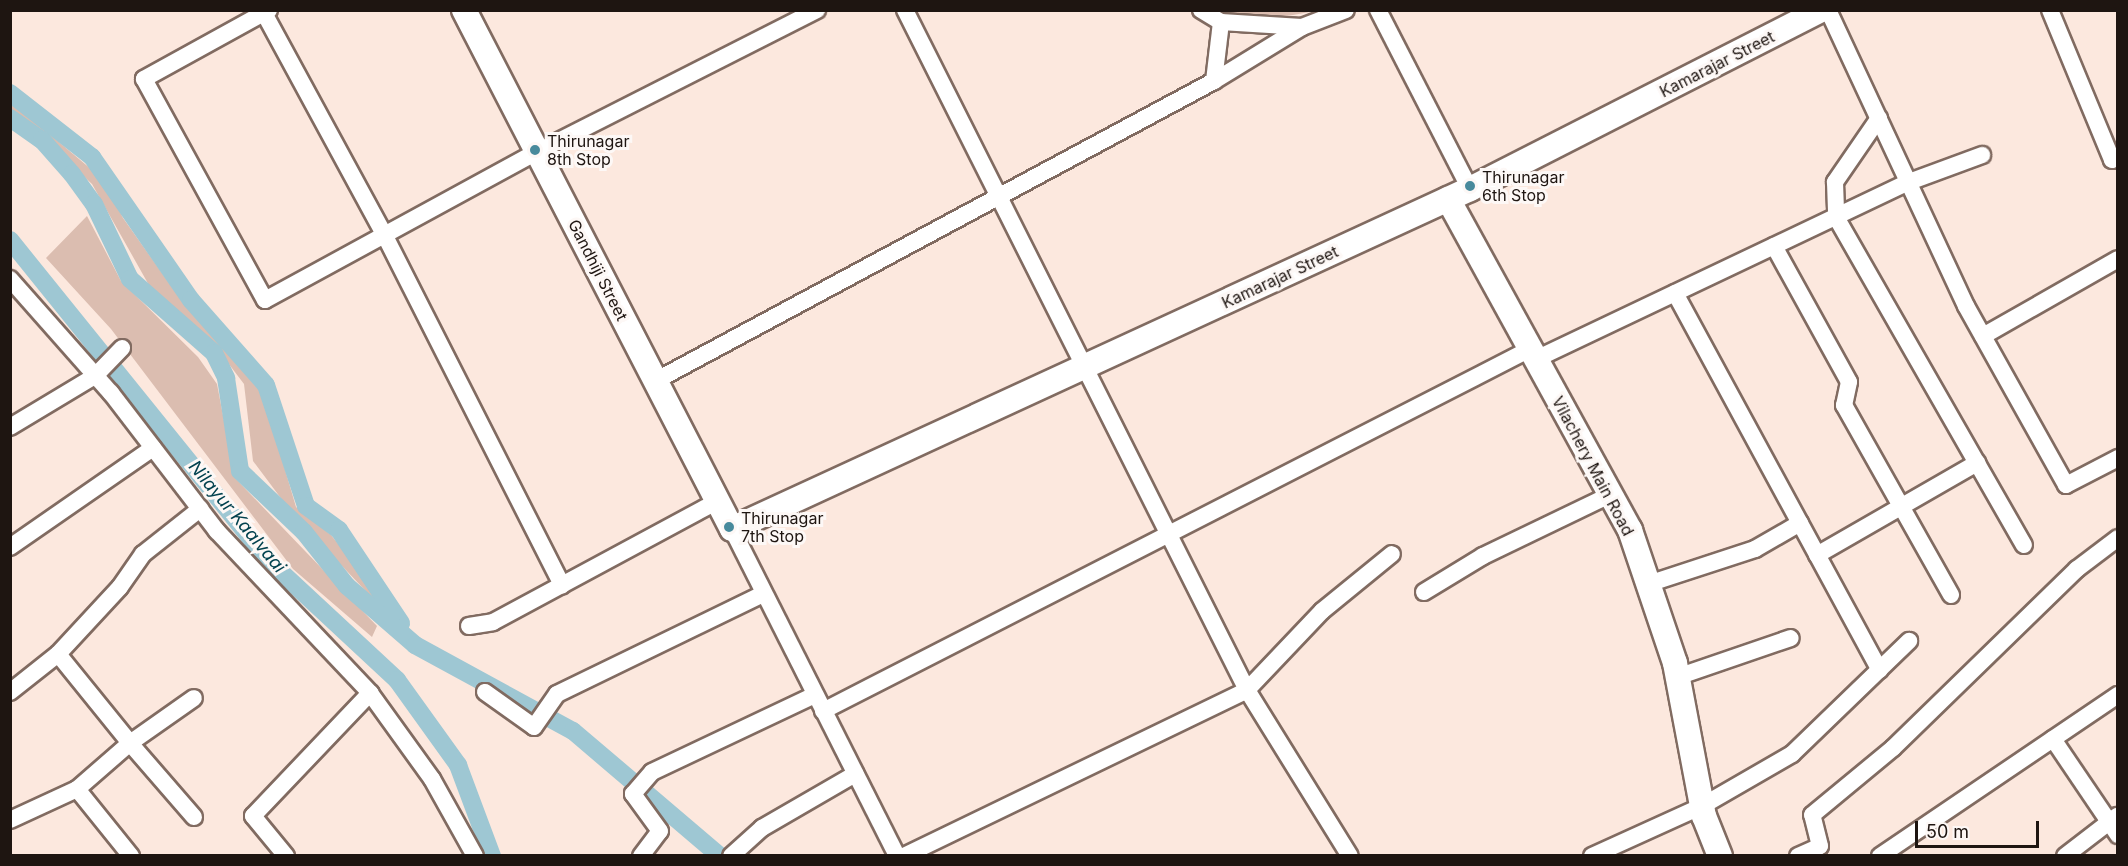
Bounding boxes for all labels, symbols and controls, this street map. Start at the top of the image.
street label: Kamarajar Street [1656,27,1778,101]
place label: Thirunagar 8th Stop [547,131,629,169]
marker: Thirunagar 8th Stop [528,143,542,157]
place label: Thirunagar 6th Stop [1482,167,1564,205]
marker: Thirunagar 6th Stop [1463,179,1477,193]
street label: Gandhiji Street [564,216,632,324]
street label: Kamarajar Street [1219,242,1341,312]
street label: Vilachery Main Road [1548,393,1638,539]
water label: Nilayur Kaalvaai [184,456,290,578]
place label: Thirunagar 7th Stop [741,508,823,546]
marker: Thirunagar 7th Stop [722,520,736,534]
scale bar [1918,809,2042,847]
text: 50 m [1926,821,1969,842]

